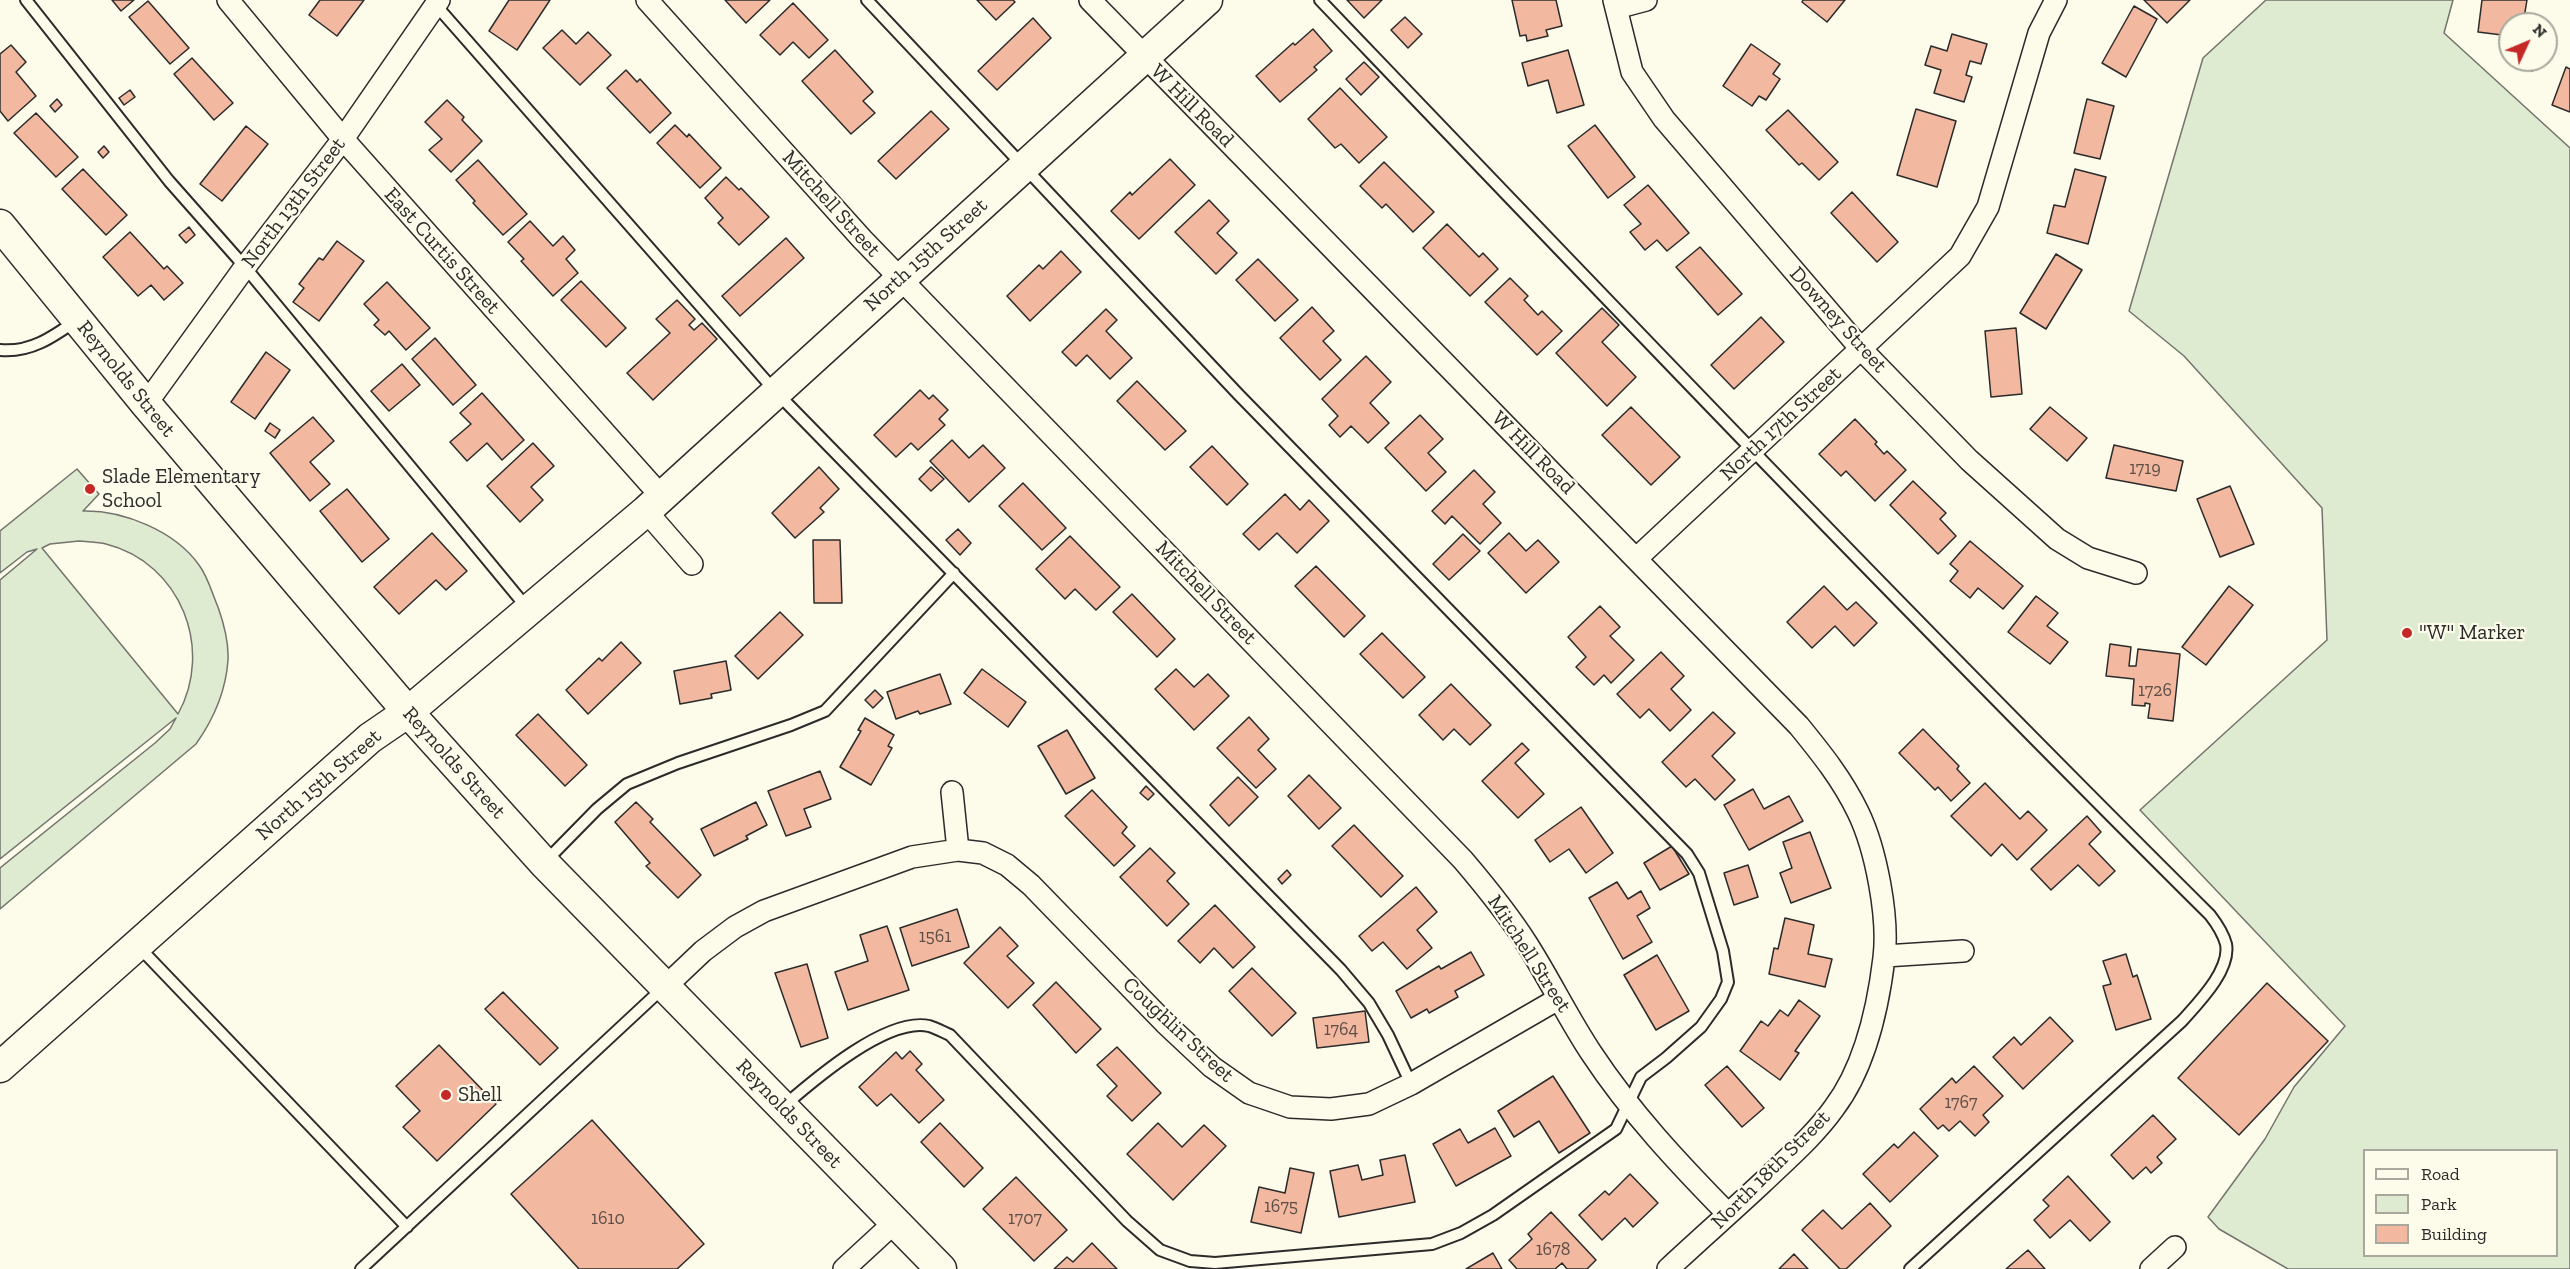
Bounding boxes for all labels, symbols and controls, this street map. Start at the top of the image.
north arrow [2498,12,2558,72]
text: N [2529,20,2551,42]
street label: W Hill Road [1145,59,1239,153]
street label: North 13th Street [237,133,351,273]
street label: Mitchell Street [777,145,885,263]
street label: East Curtis Street [379,183,505,319]
street label: North 15th Street [859,193,993,317]
street label: Downey Street [1784,262,1892,378]
street label: Reynolds Street [71,316,181,442]
street label: North 17th Street [1715,362,1847,486]
street label: W Hill Road [1486,406,1580,500]
house number: 1719 [2129,458,2161,480]
place label: Slade Elementary School [102,464,260,514]
marker: Slade Elementary School [83,482,97,496]
street label: Mitchell Street [1150,536,1262,650]
place label: "W" Marker [2419,620,2525,646]
marker: "W" Marker [2400,626,2414,640]
house number: 1726 [2138,680,2172,702]
street label: Reynolds Street [397,702,511,824]
street label: North 15th Street [251,724,387,846]
street label: Mitchell Street [1482,891,1576,1017]
house number: 1561 [919,926,951,948]
street label: Coughlin Street [1117,972,1239,1088]
house number: 1764 [1324,1019,1358,1041]
street label: Reynolds Street [731,1054,847,1174]
place label: Shell [458,1082,502,1108]
marker: Shell [439,1088,453,1102]
house number: 1767 [1944,1092,1978,1114]
street label: North 18th Street [1706,1105,1836,1235]
legend [2363,1149,2558,1257]
text: Road [2421,1163,2460,1185]
text: Park [2421,1193,2457,1215]
house number: 1675 [1264,1196,1298,1218]
house number: 1610 [591,1208,625,1230]
house number: 1707 [1008,1208,1042,1230]
text: Building [2421,1223,2487,1245]
house number: 1678 [1536,1239,1570,1261]

